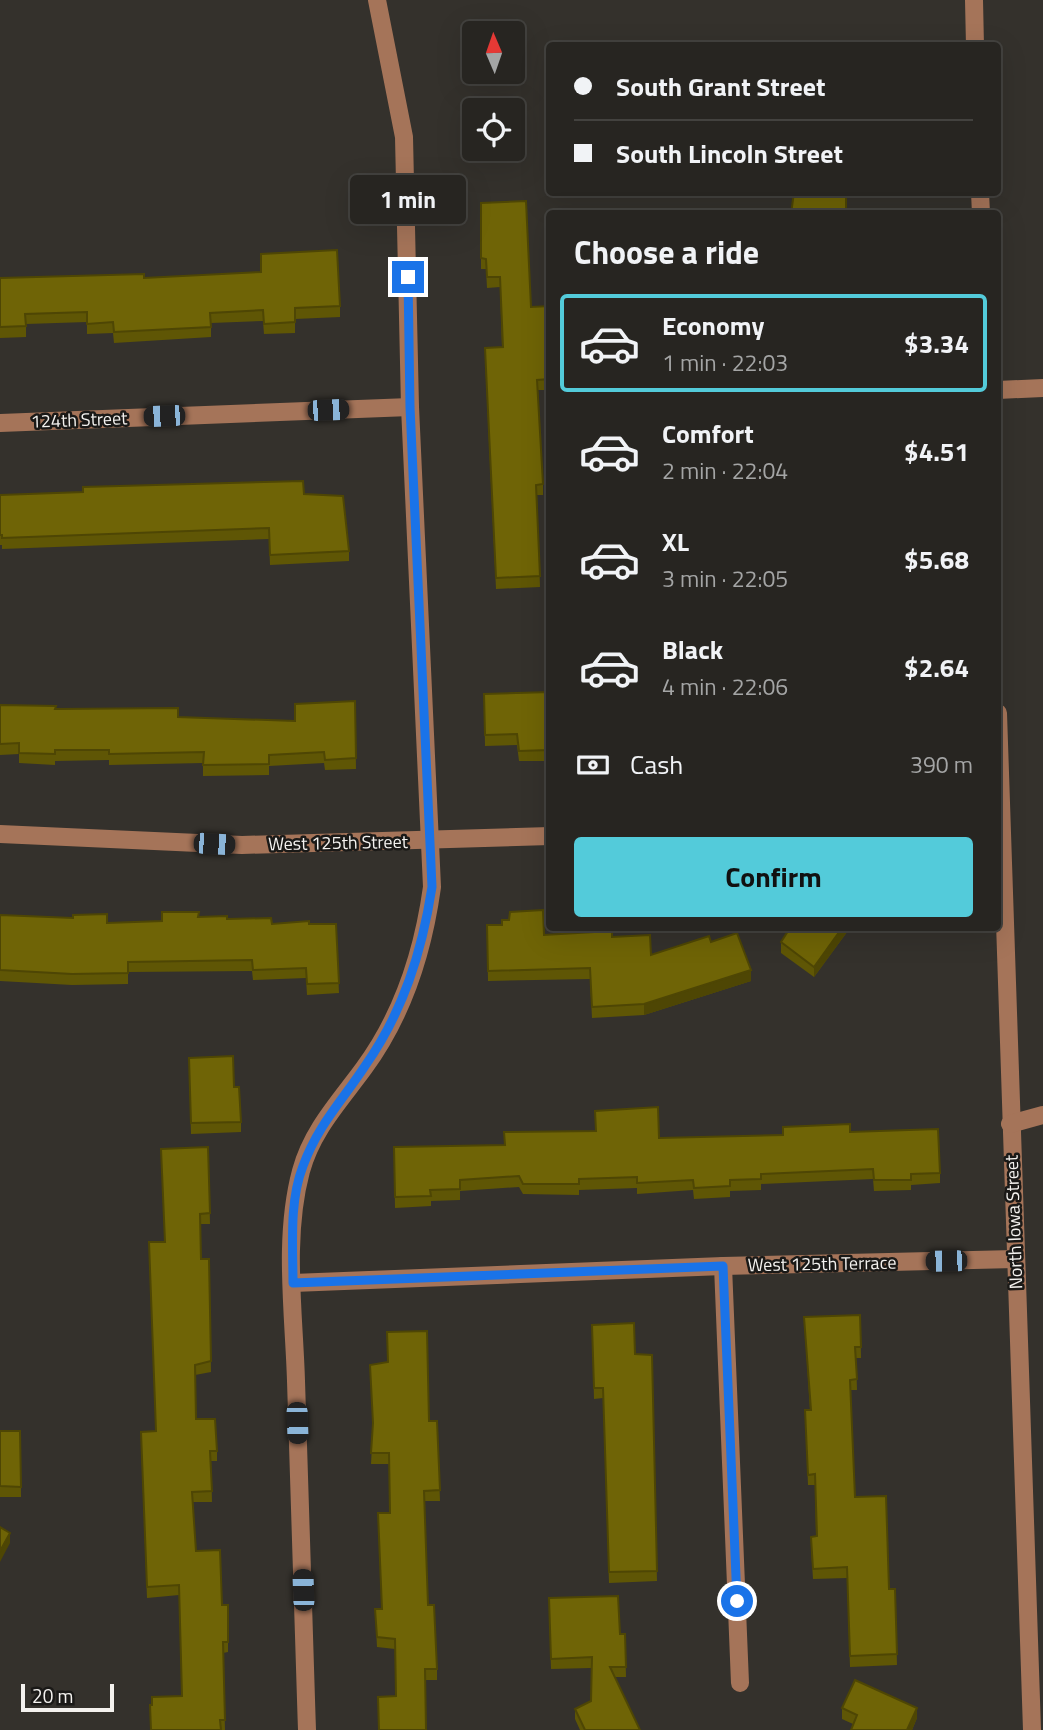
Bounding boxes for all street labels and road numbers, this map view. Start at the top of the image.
street label: 124th Street [30,404,128,435]
street label: West 125th Street [268,828,409,857]
street label: North Iowa Street [998,1154,1029,1290]
street label: West 125th Terrace [747,1249,897,1278]

